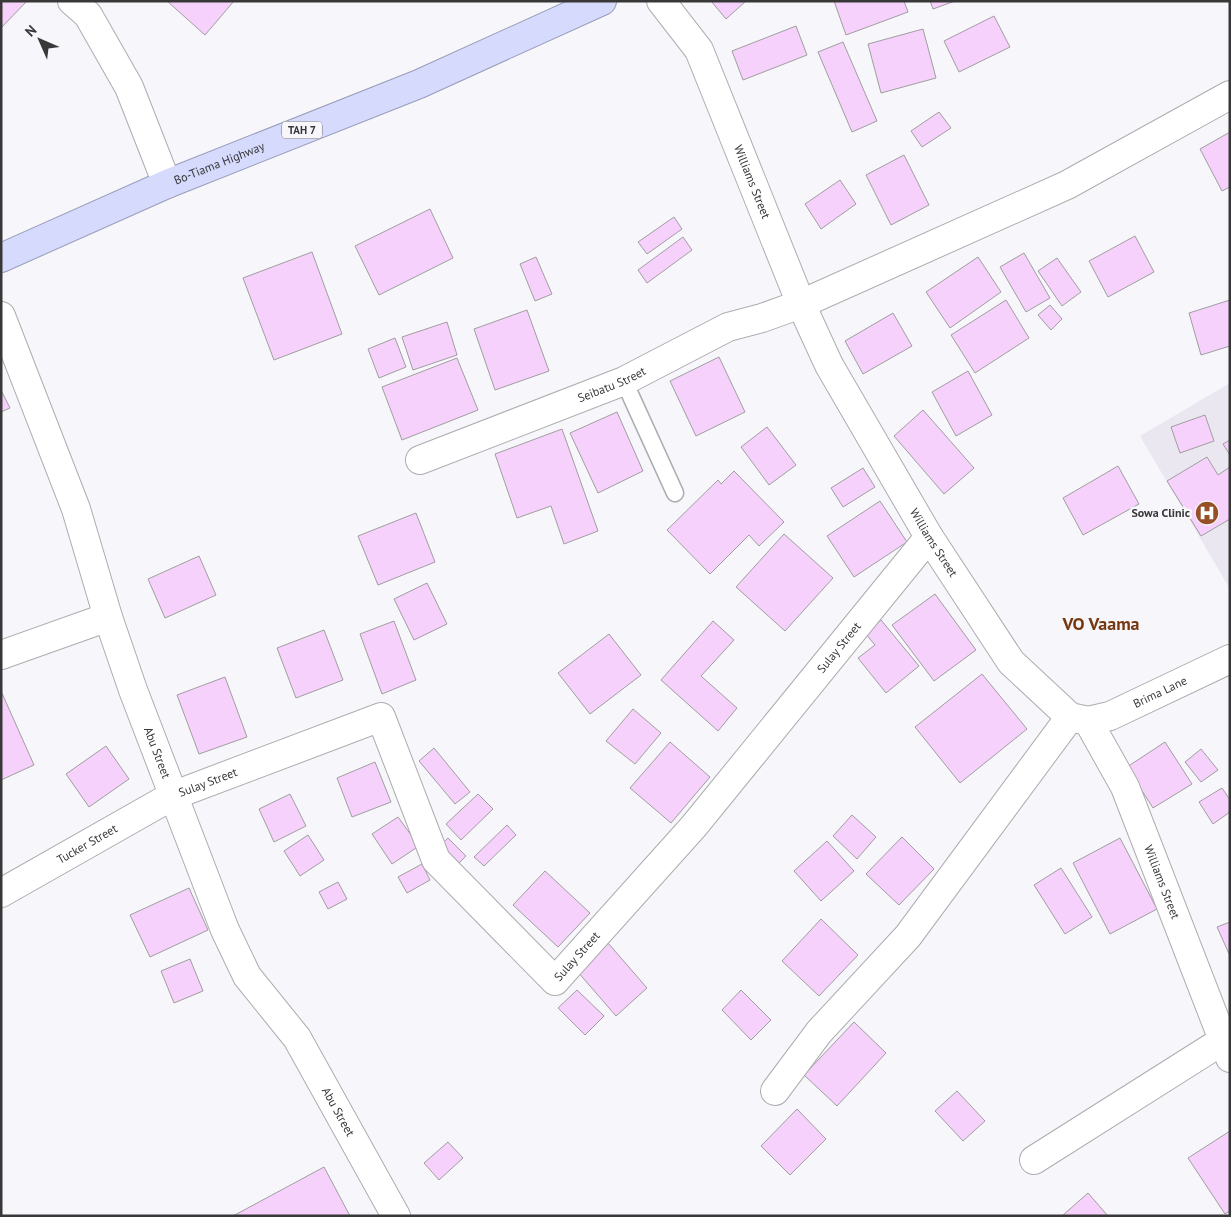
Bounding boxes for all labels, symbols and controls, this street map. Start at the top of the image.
north arrow [15,15,65,65]
text: N [21,21,40,40]
road number: TAH 7 [282,122,322,138]
street label: Bo-Tiama Highway [172,138,267,188]
street label: Williams Street [731,143,774,221]
street label: Seibatu Street [575,363,648,405]
hospital icon: Sowa Clinic [1194,500,1220,526]
street label: Williams Street [907,505,961,580]
place label: Sowa Clinic [1131,505,1190,520]
district label: VO Vaama [1061,612,1140,635]
street label: Sulay Street [813,619,864,676]
street label: Brima Lane [1131,673,1189,711]
street label: Abu Street [141,725,174,780]
street label: Sulay Street [176,764,239,800]
street label: Tucker Street [54,821,120,867]
street label: Williams Street [1141,843,1183,921]
street label: Sulay Street [551,928,603,984]
street label: Abu Street [319,1084,358,1139]

